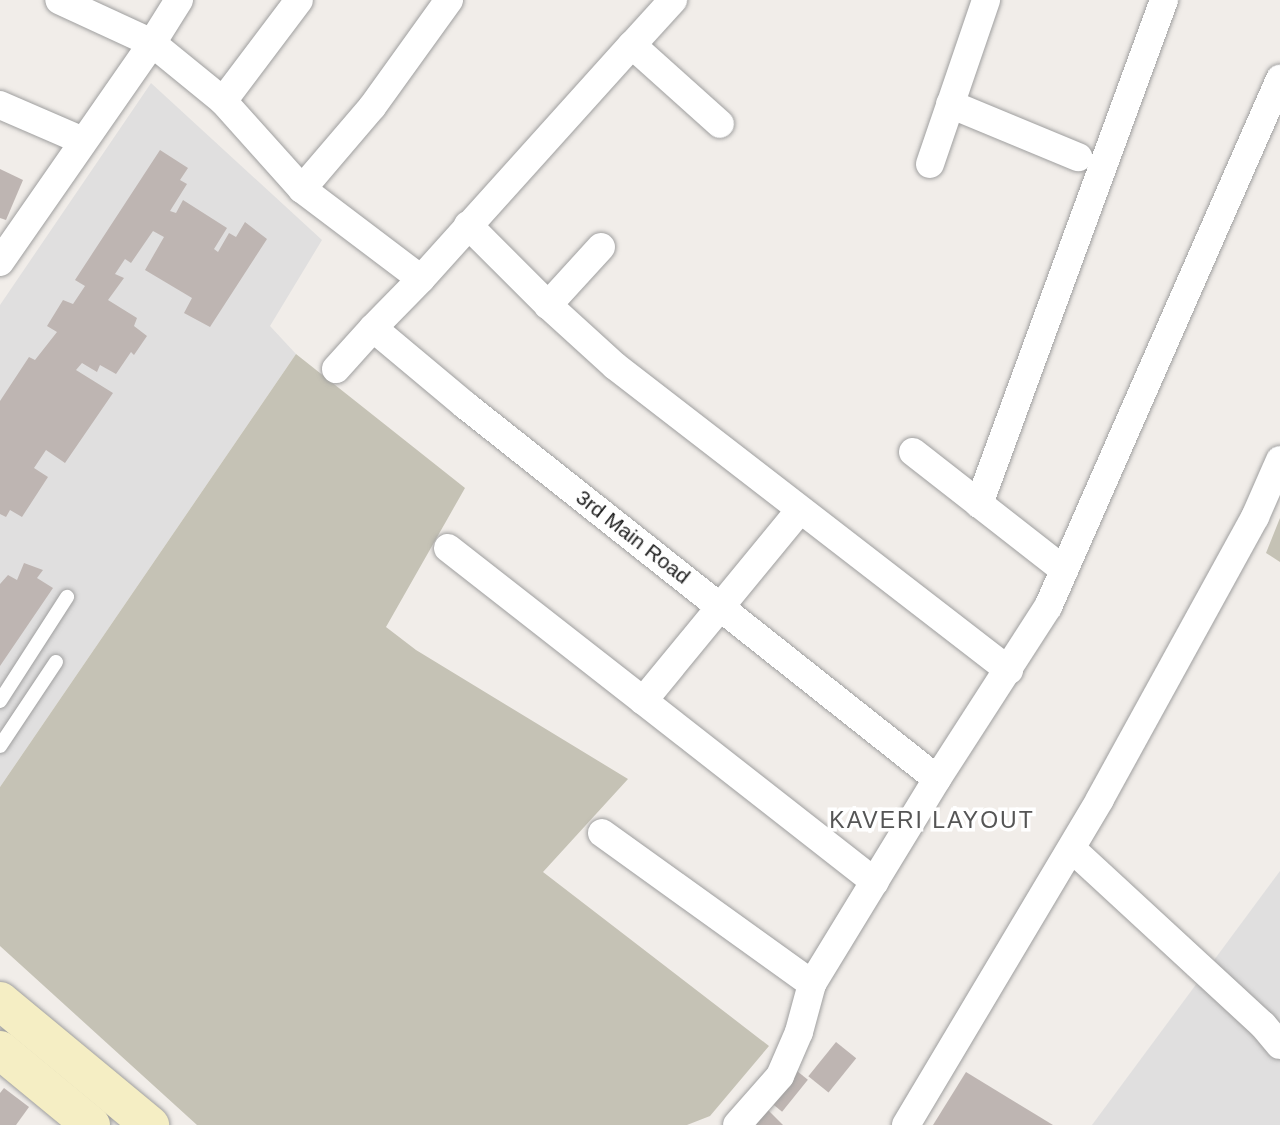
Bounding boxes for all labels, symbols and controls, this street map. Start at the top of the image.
street label: 3rd Main Road [571,485,695,589]
district label: KAVERI LAYOUT [831,806,1033,834]

